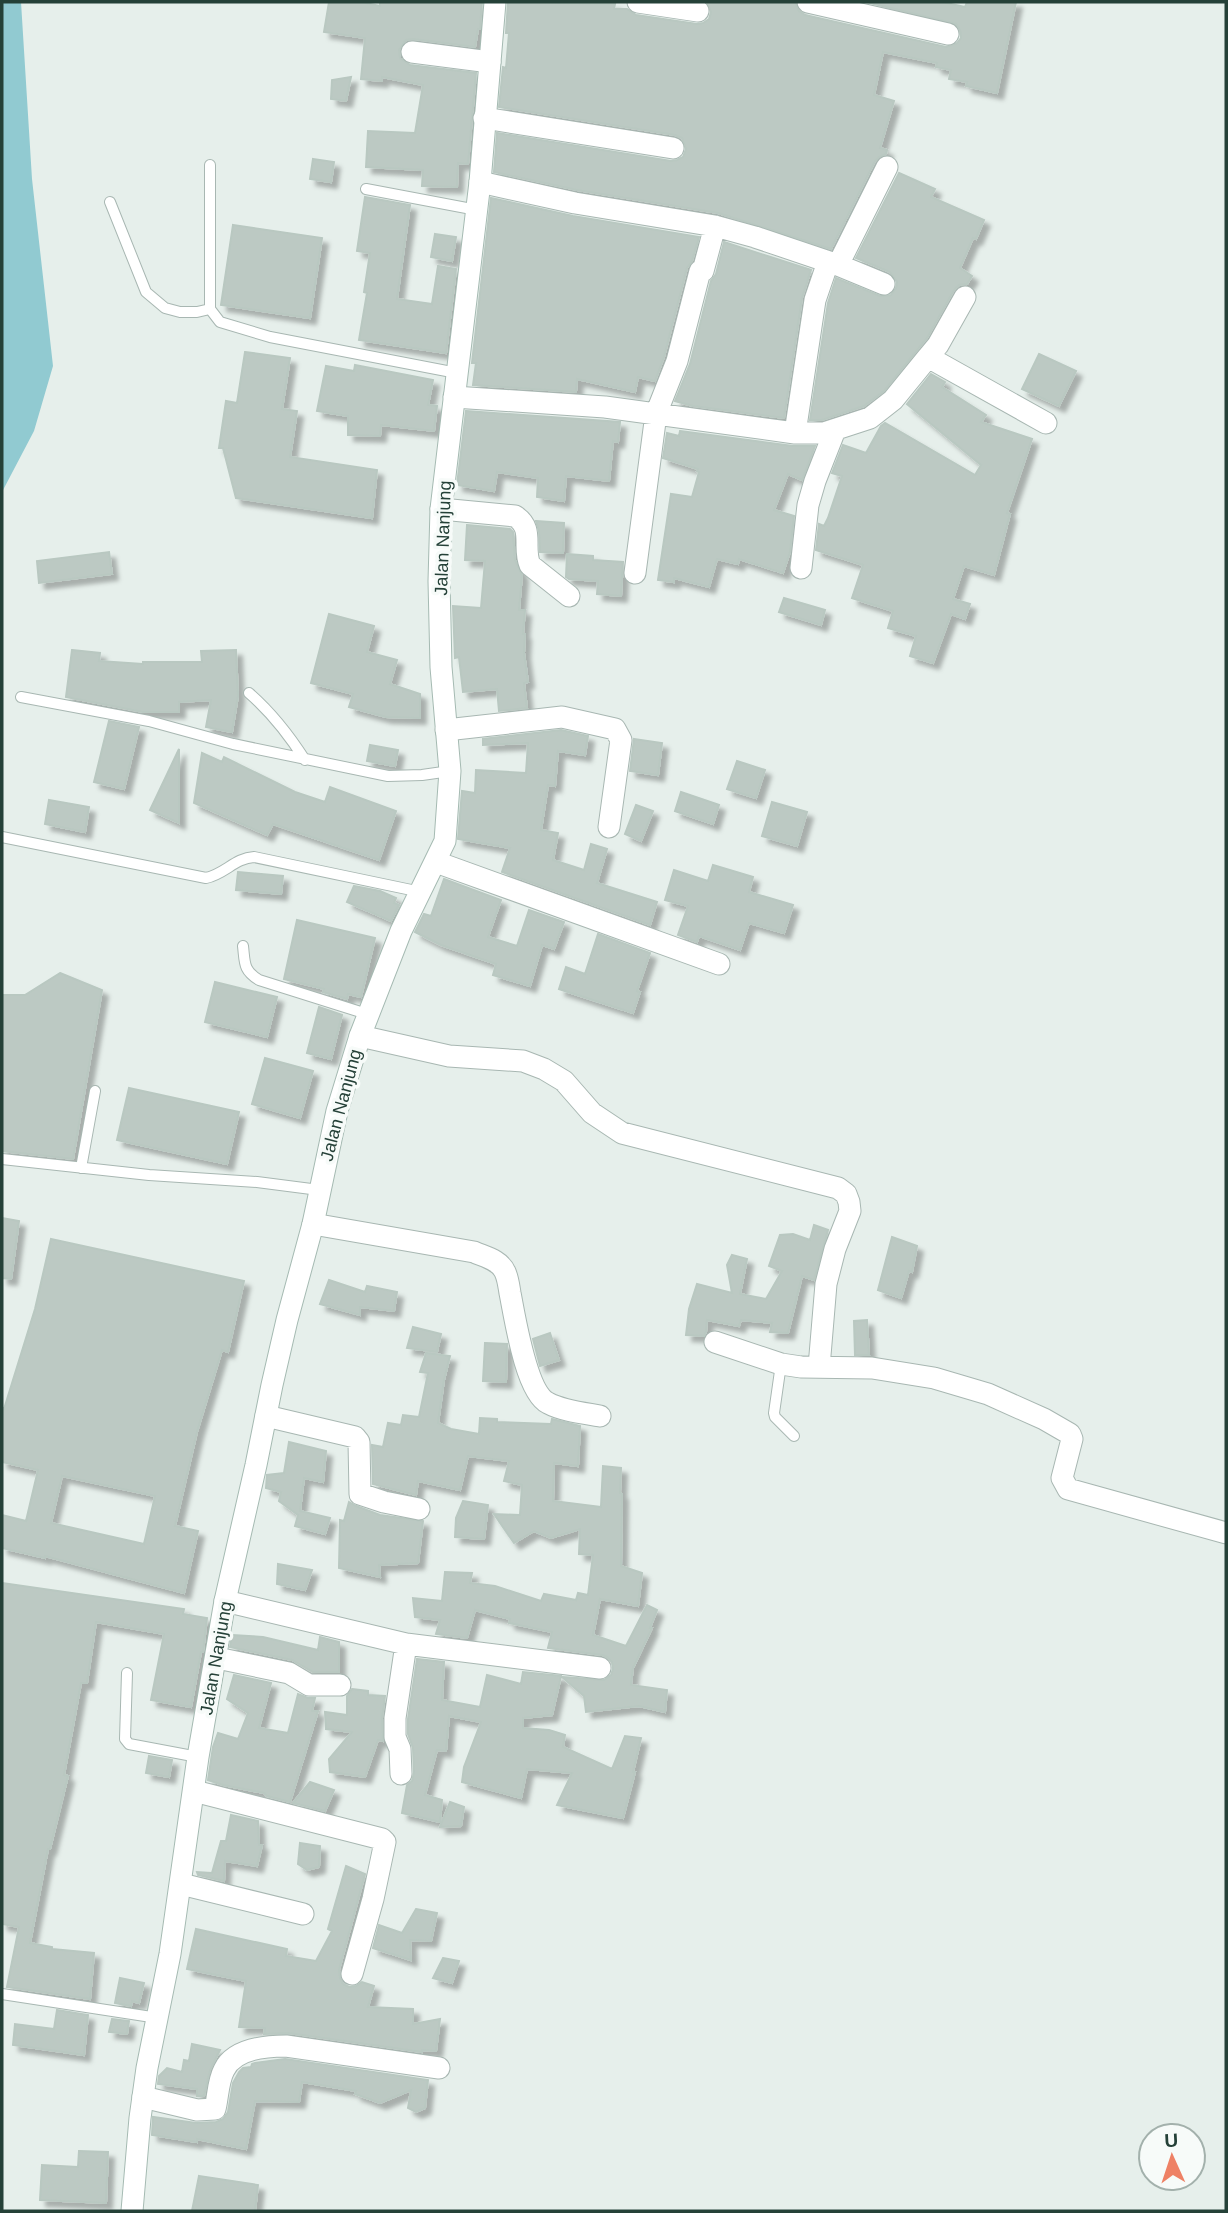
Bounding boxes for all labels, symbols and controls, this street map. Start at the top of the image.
street label: Jalan Nanjung [431,480,455,596]
street label: Jalan Nanjung [316,1047,366,1163]
street label: Jalan Nanjung [196,1600,236,1716]
north arrow [1137,2122,1207,2192]
text: U [1164,2130,1179,2151]

